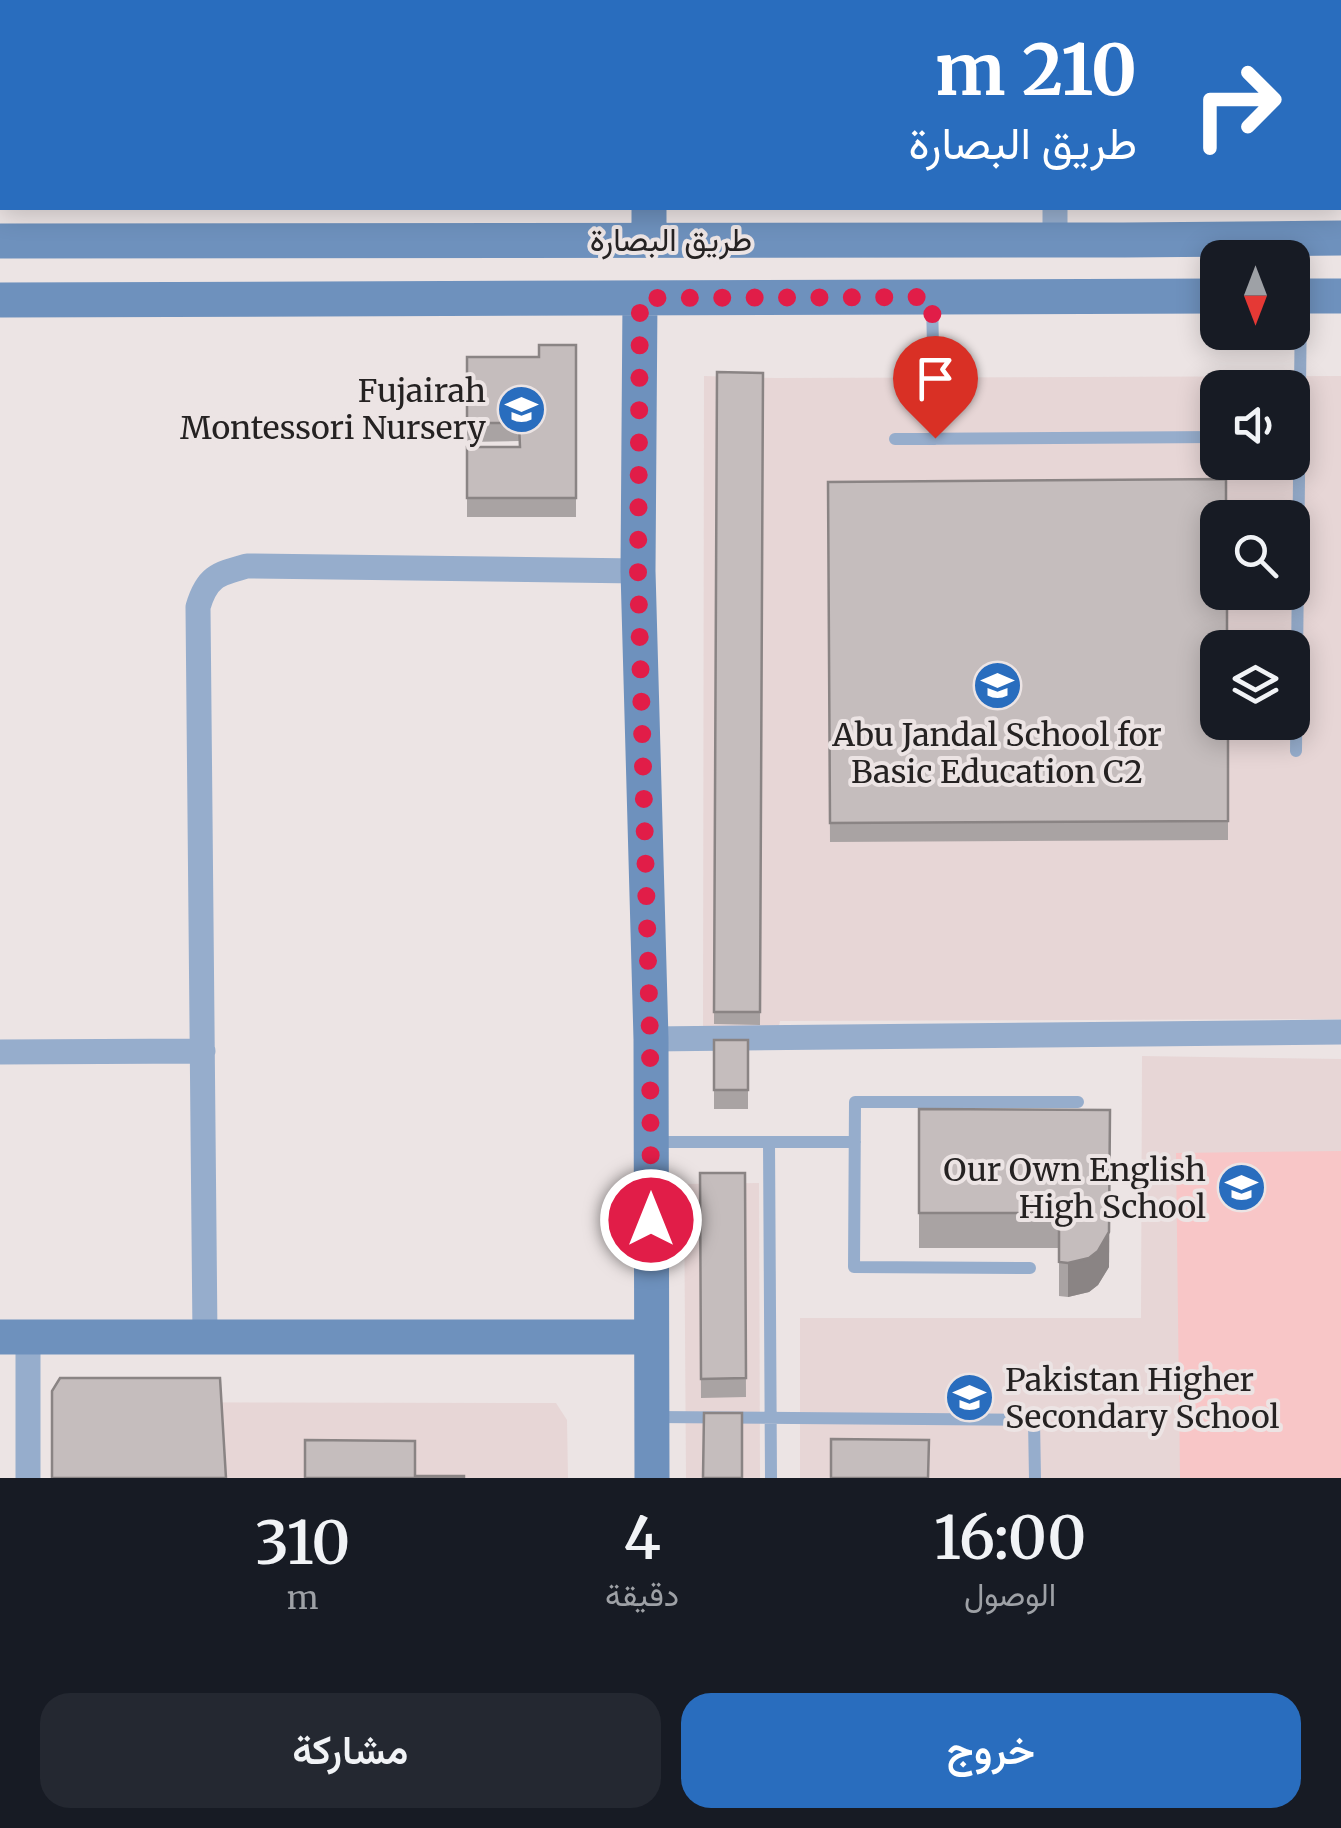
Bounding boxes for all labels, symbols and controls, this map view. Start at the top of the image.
text: 210 m [935,26,1137,114]
icon: right [1172,40,1302,170]
text: طريق البصارة [909,115,1137,171]
street label: طريق البصارة [590,220,752,260]
north arrow [1200,240,1310,350]
map controls [1200,240,1310,740]
pin [893,336,978,439]
icon: arrive [908,351,963,406]
button: sound [1200,370,1310,480]
place label: Fujairah Montessori Nursery [180,371,486,448]
school or university icon: Fujairah Montessori Nursery [495,383,547,435]
button: search [1200,500,1310,610]
button: layers [1200,630,1310,740]
school or university icon: Abu Jandal School for Basic Education C2 [971,659,1023,711]
place label: Abu Jandal School for Basic Education C2 [831,715,1162,792]
place label: Our Own English High School [943,1150,1206,1227]
school or university icon: Our Own English High School [1215,1162,1267,1214]
position arrow [599,1168,703,1272]
place label: Pakistan Higher Secondary School [1005,1360,1280,1437]
school or university icon: Pakistan Higher Secondary School [944,1372,996,1424]
text: 4 [623,1500,661,1575]
text: 16:00 [934,1500,1086,1575]
text: 310 [255,1505,350,1580]
text: دقيقة [605,1575,679,1615]
text: الوصول [964,1575,1056,1615]
text: m [287,1578,318,1618]
button: مشاركة [40,1693,661,1808]
button: خروج [681,1693,1301,1808]

